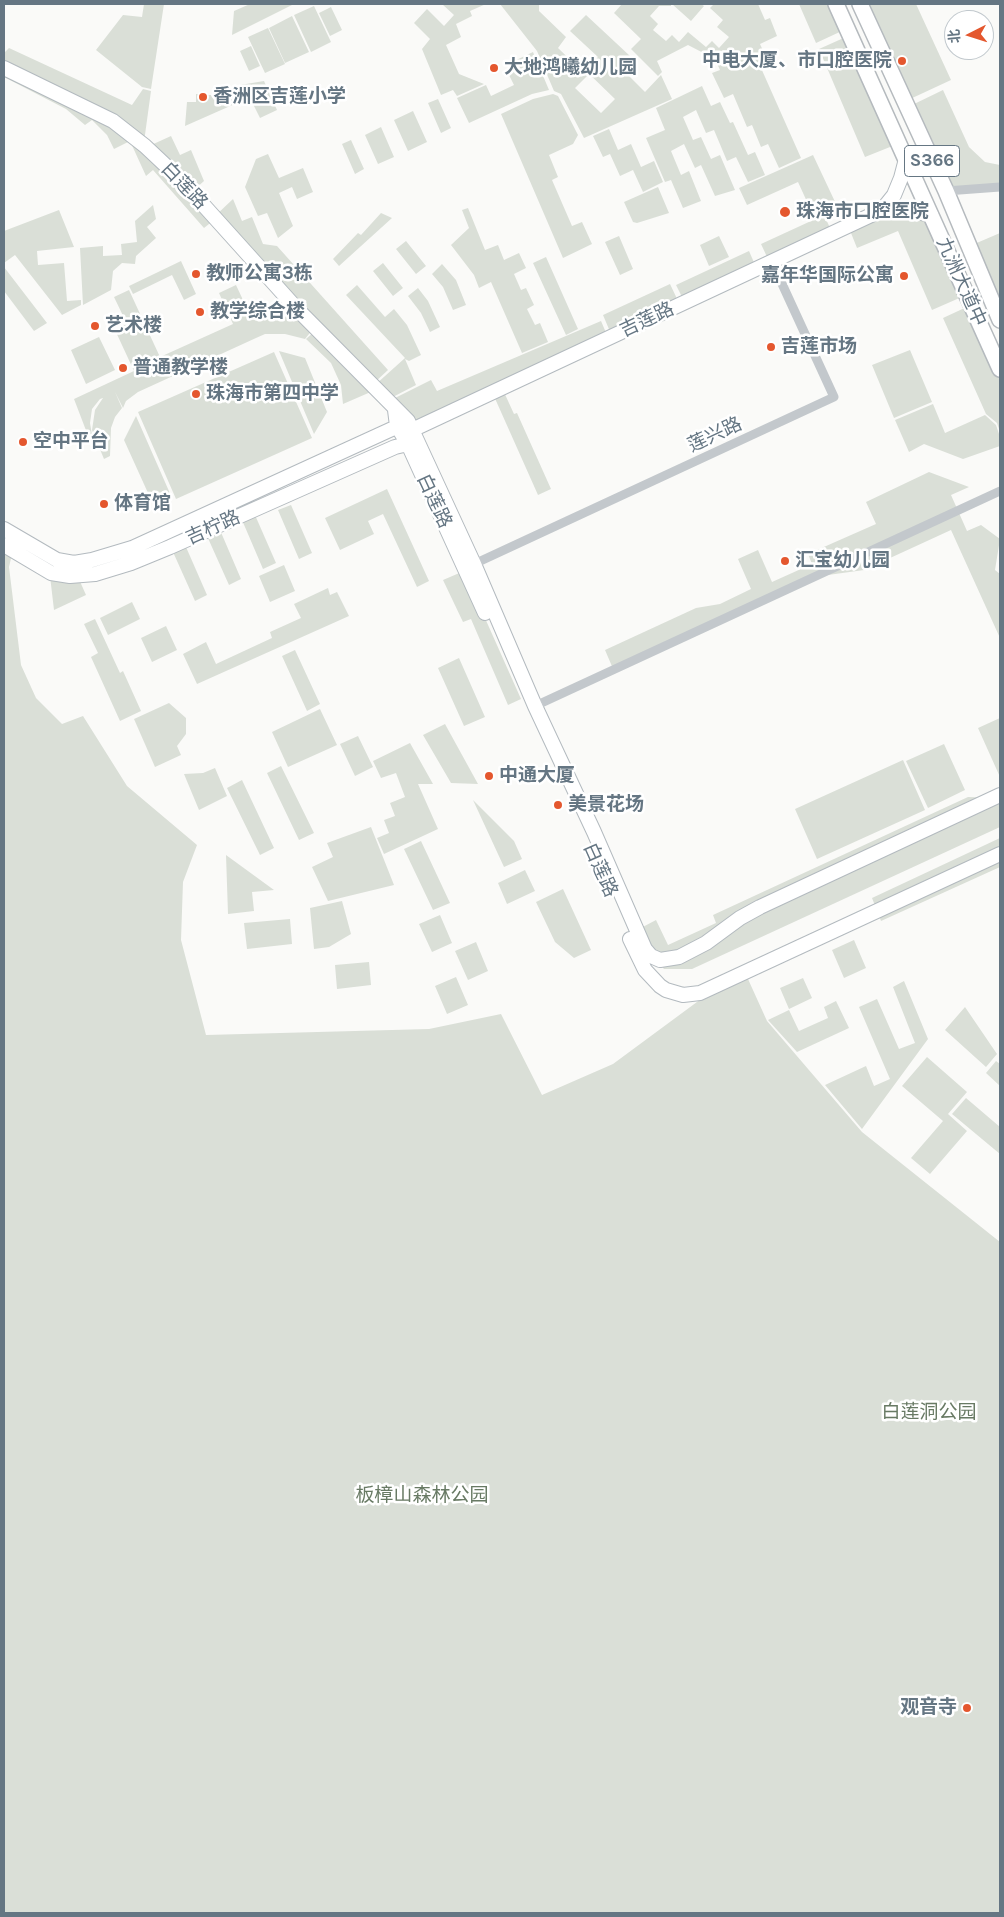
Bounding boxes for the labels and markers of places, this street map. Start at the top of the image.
place label: 中电大厦、市口腔医院 [702,50,892,72]
marker: 中电大厦、市口腔医院 [896,55,908,67]
place label: 大地鸿曦幼儿园 [504,57,637,79]
marker: 大地鸿曦幼儿园 [488,62,500,74]
place label: 香洲区吉莲小学 [213,86,346,108]
marker: 香洲区吉莲小学 [197,91,209,103]
place label: 珠海市口腔医院 [796,201,929,223]
marker: 珠海市口腔医院 [778,205,792,219]
place label: 教师公寓3栋 [206,263,313,285]
place label: 嘉年华国际公寓 [761,265,894,287]
marker: 教师公寓3栋 [190,268,202,280]
marker: 嘉年华国际公寓 [898,270,910,282]
place label: 教学综合楼 [210,301,305,323]
marker: 教学综合楼 [194,306,206,318]
place label: 艺术楼 [105,315,162,337]
marker: 艺术楼 [89,320,101,332]
place label: 吉莲市场 [781,336,857,358]
marker: 吉莲市场 [765,341,777,353]
place label: 普通教学楼 [133,357,228,379]
marker: 普通教学楼 [117,362,129,374]
place label: 珠海市第四中学 [206,383,339,405]
marker: 珠海市第四中学 [190,388,202,400]
place label: 空中平台 [33,431,109,453]
marker: 空中平台 [17,436,29,448]
place label: 体育馆 [114,493,171,515]
marker: 体育馆 [98,498,110,510]
place label: 汇宝幼儿园 [795,550,890,572]
marker: 汇宝幼儿园 [779,555,791,567]
place label: 中通大厦 [499,765,575,787]
marker: 中通大厦 [483,770,495,782]
place label: 美景花场 [568,794,644,816]
marker: 美景花场 [552,799,564,811]
place label: 观音寺 [900,1697,957,1719]
marker: 观音寺 [961,1702,973,1714]

